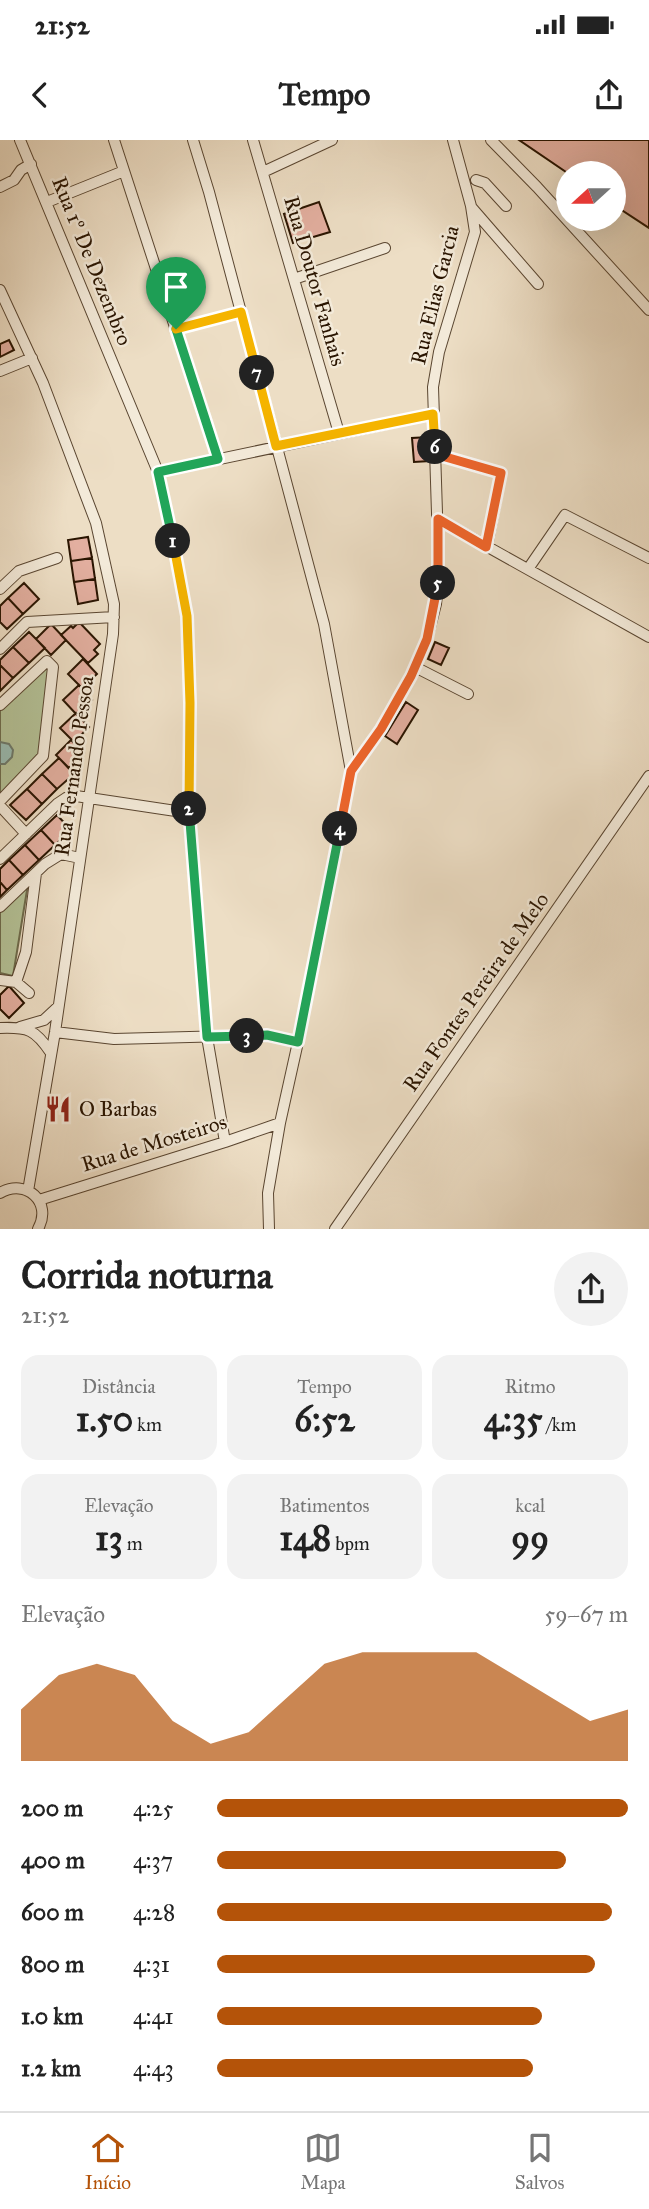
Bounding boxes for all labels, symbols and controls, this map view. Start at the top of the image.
text: 21:52 [35,9,90,41]
text: Tempo [279,75,370,114]
icon: back [21,76,59,114]
icon: share [590,76,628,114]
north arrow [556,161,626,231]
map controls [556,161,626,231]
street label: Rua 1º De Dezembro [46,173,138,349]
street label: Rua Doutor Fanhais [278,193,352,369]
street label: Rua Elias Garcia [405,223,465,367]
pin [146,257,206,329]
icon: arrive [157,268,195,306]
pin: 7 [240,356,274,390]
text: 7 [251,361,262,384]
pin: 6 [418,430,452,464]
text: 6 [430,435,439,458]
pin: 1 [156,524,190,558]
text: 1 [169,529,176,552]
pin: 5 [420,566,456,600]
text: 5 [433,571,442,594]
street label: Rua Fernando Pessoa [48,674,100,858]
pin: 2 [172,792,206,826]
text: 2 [184,797,193,820]
pin: 4 [322,812,358,846]
text: 4 [334,817,345,840]
street label: Rua Fontes Pereira de Melo [397,887,555,1096]
pin: 3 [230,1018,264,1054]
text: 3 [243,1024,250,1047]
restaurant icon: O Barbas [43,1094,73,1124]
place label: O Barbas [79,1096,157,1122]
street label: Rua de Mosteiros [78,1109,230,1177]
text: Corrida noturna [21,1252,273,1298]
button: share [554,1252,628,1326]
text: 21:52 [21,1301,69,1329]
text: Distância [82,1375,156,1398]
text: Tempo [297,1375,352,1398]
text: Ritmo [505,1375,556,1398]
text: 1.50 [76,1398,133,1441]
text: 6:52 [294,1398,355,1441]
text: 4:35 [484,1398,542,1441]
text: km [133,1413,162,1436]
text: /km [542,1413,576,1436]
text: Elevação [84,1494,154,1517]
text: Batimentos [280,1494,369,1517]
text: kcal [515,1494,545,1517]
text: 13 [95,1517,123,1560]
text: 148 [279,1517,331,1560]
text: 99 [511,1517,549,1560]
text: m [123,1532,143,1555]
text: bpm [331,1532,370,1555]
text: Elevação [21,1600,105,1628]
text: 59–67 m [545,1600,628,1628]
text: 200 m [21,1794,83,1822]
text: 4:25 [133,1794,173,1822]
text: 400 m [21,1846,85,1874]
text: 4:37 [133,1846,173,1874]
text: 600 m [21,1898,84,1926]
text: 4:28 [133,1898,175,1926]
text: 800 m [21,1950,84,1978]
text: 4:31 [133,1950,170,1978]
text: 1.0 km [21,2002,83,2030]
text: 4:41 [133,2002,174,2030]
text: 1.2 km [21,2054,81,2082]
text: 4:43 [133,2054,174,2082]
tab: Início [85,2129,131,2194]
tab: Mapa [300,2129,346,2194]
tab: Salvos [515,2129,564,2194]

